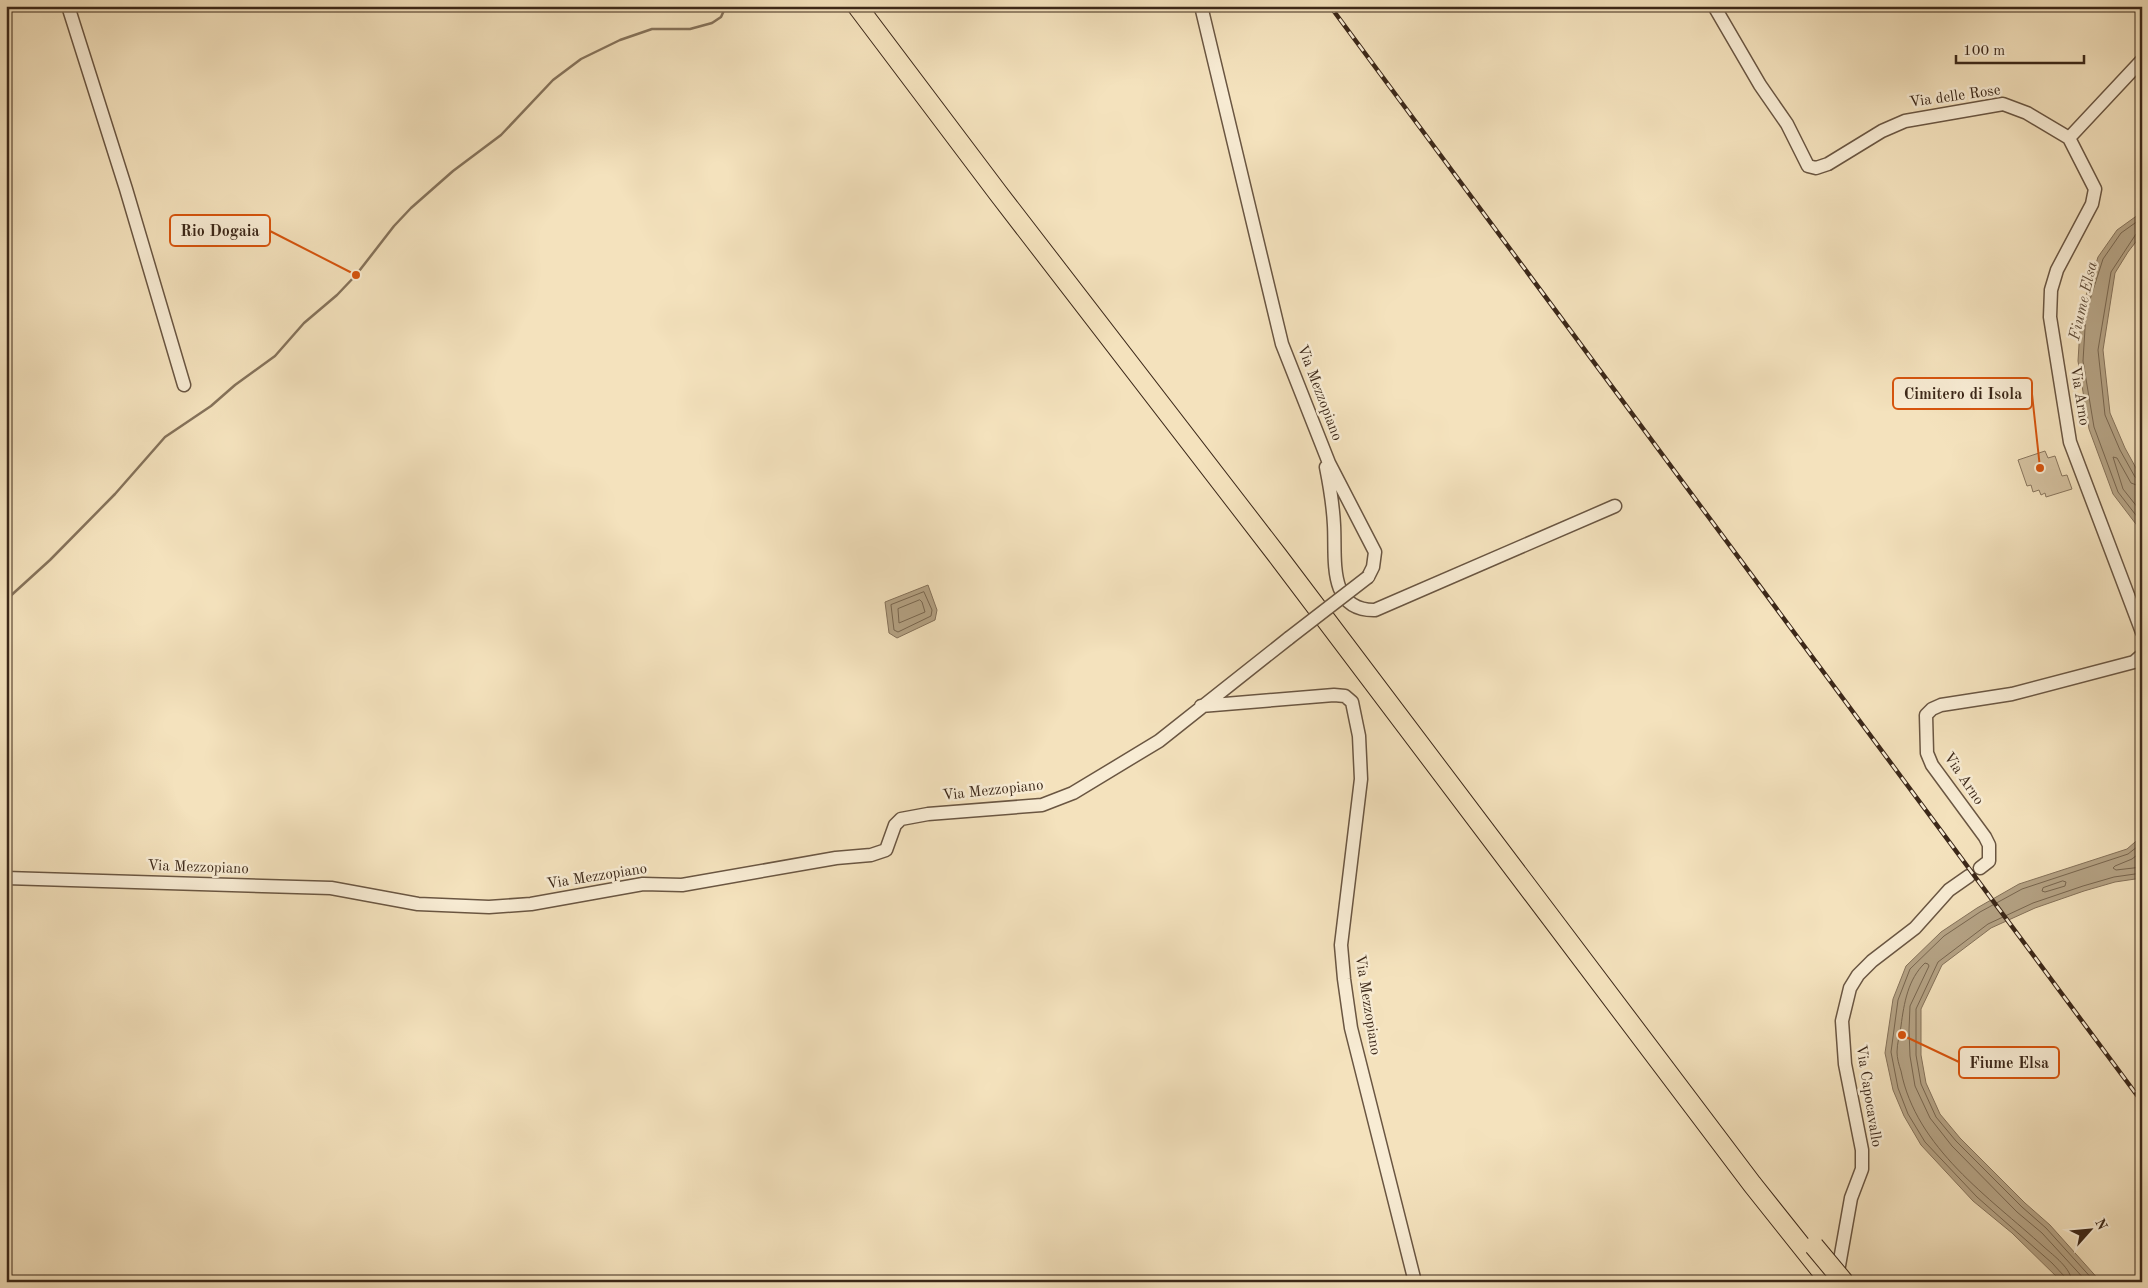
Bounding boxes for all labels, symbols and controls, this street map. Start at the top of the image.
scale bar [1956,32,2083,64]
text: 100 m [1963,44,2005,59]
street label: Via delle Rose [1908,83,2002,111]
callout: Rio Dogaia [170,215,270,246]
text: Rio Dogaia [180,224,260,240]
water label: Fiume Elsa [2067,260,2101,343]
street label: Via Mezzopiano [1294,343,1344,443]
street label: Via Arno [2067,365,2091,427]
callout: Cimitero di Isola [1893,378,2032,409]
text: Cimitero di Isola [1904,387,2022,403]
street label: Via Arno [1940,750,1986,808]
street label: Via Mezzopiano [942,778,1044,804]
street label: Via Mezzopiano [147,859,249,877]
street label: Via Mezzopiano [546,862,648,892]
street label: Via Mezzopiano [1352,954,1382,1056]
street label: Via Capocavallo [1853,1044,1883,1148]
callout: Fiume Elsa [1959,1047,2059,1078]
text: Fiume Elsa [1969,1056,2049,1072]
north arrow [2066,1206,2116,1256]
text: N [2092,1217,2109,1233]

